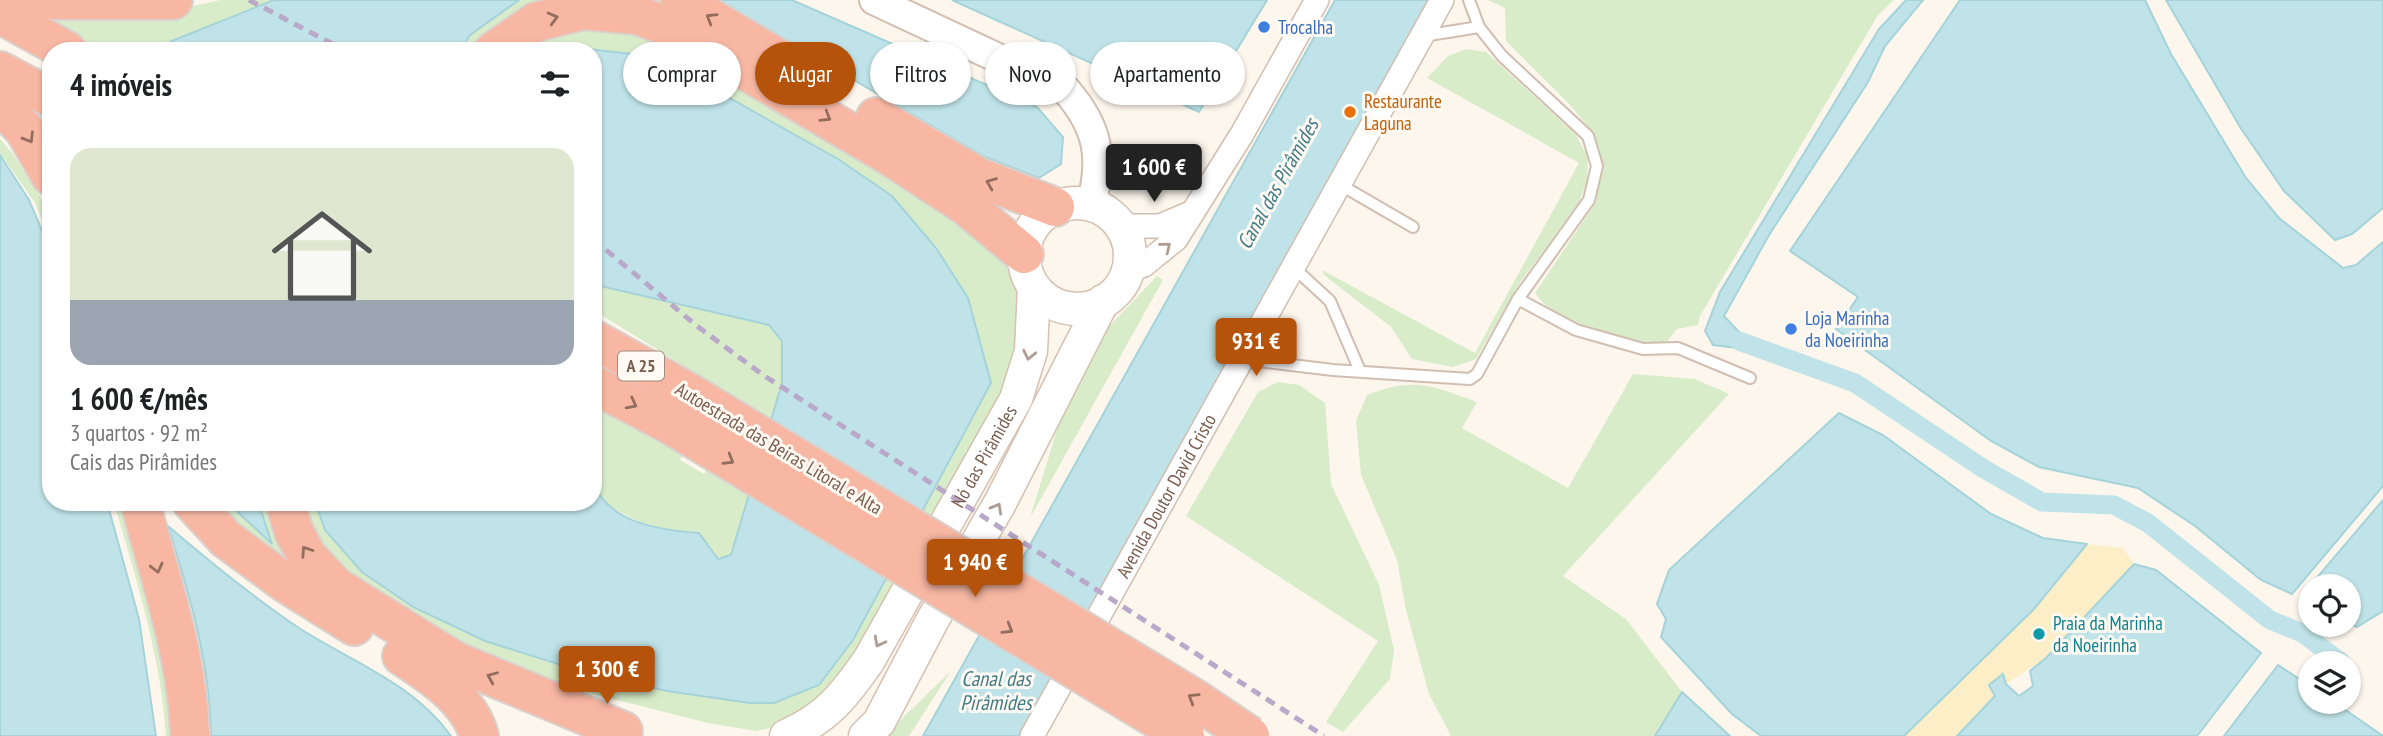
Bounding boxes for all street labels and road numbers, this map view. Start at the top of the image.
road number: A 25 [618,352,664,380]
street label: Autoestrada das Beiras Litoral e Alta [671,377,887,519]
street label: Nó das Pirâmides [945,401,1022,512]
street label: Avenida Doutor David Cristo [1111,410,1221,582]

